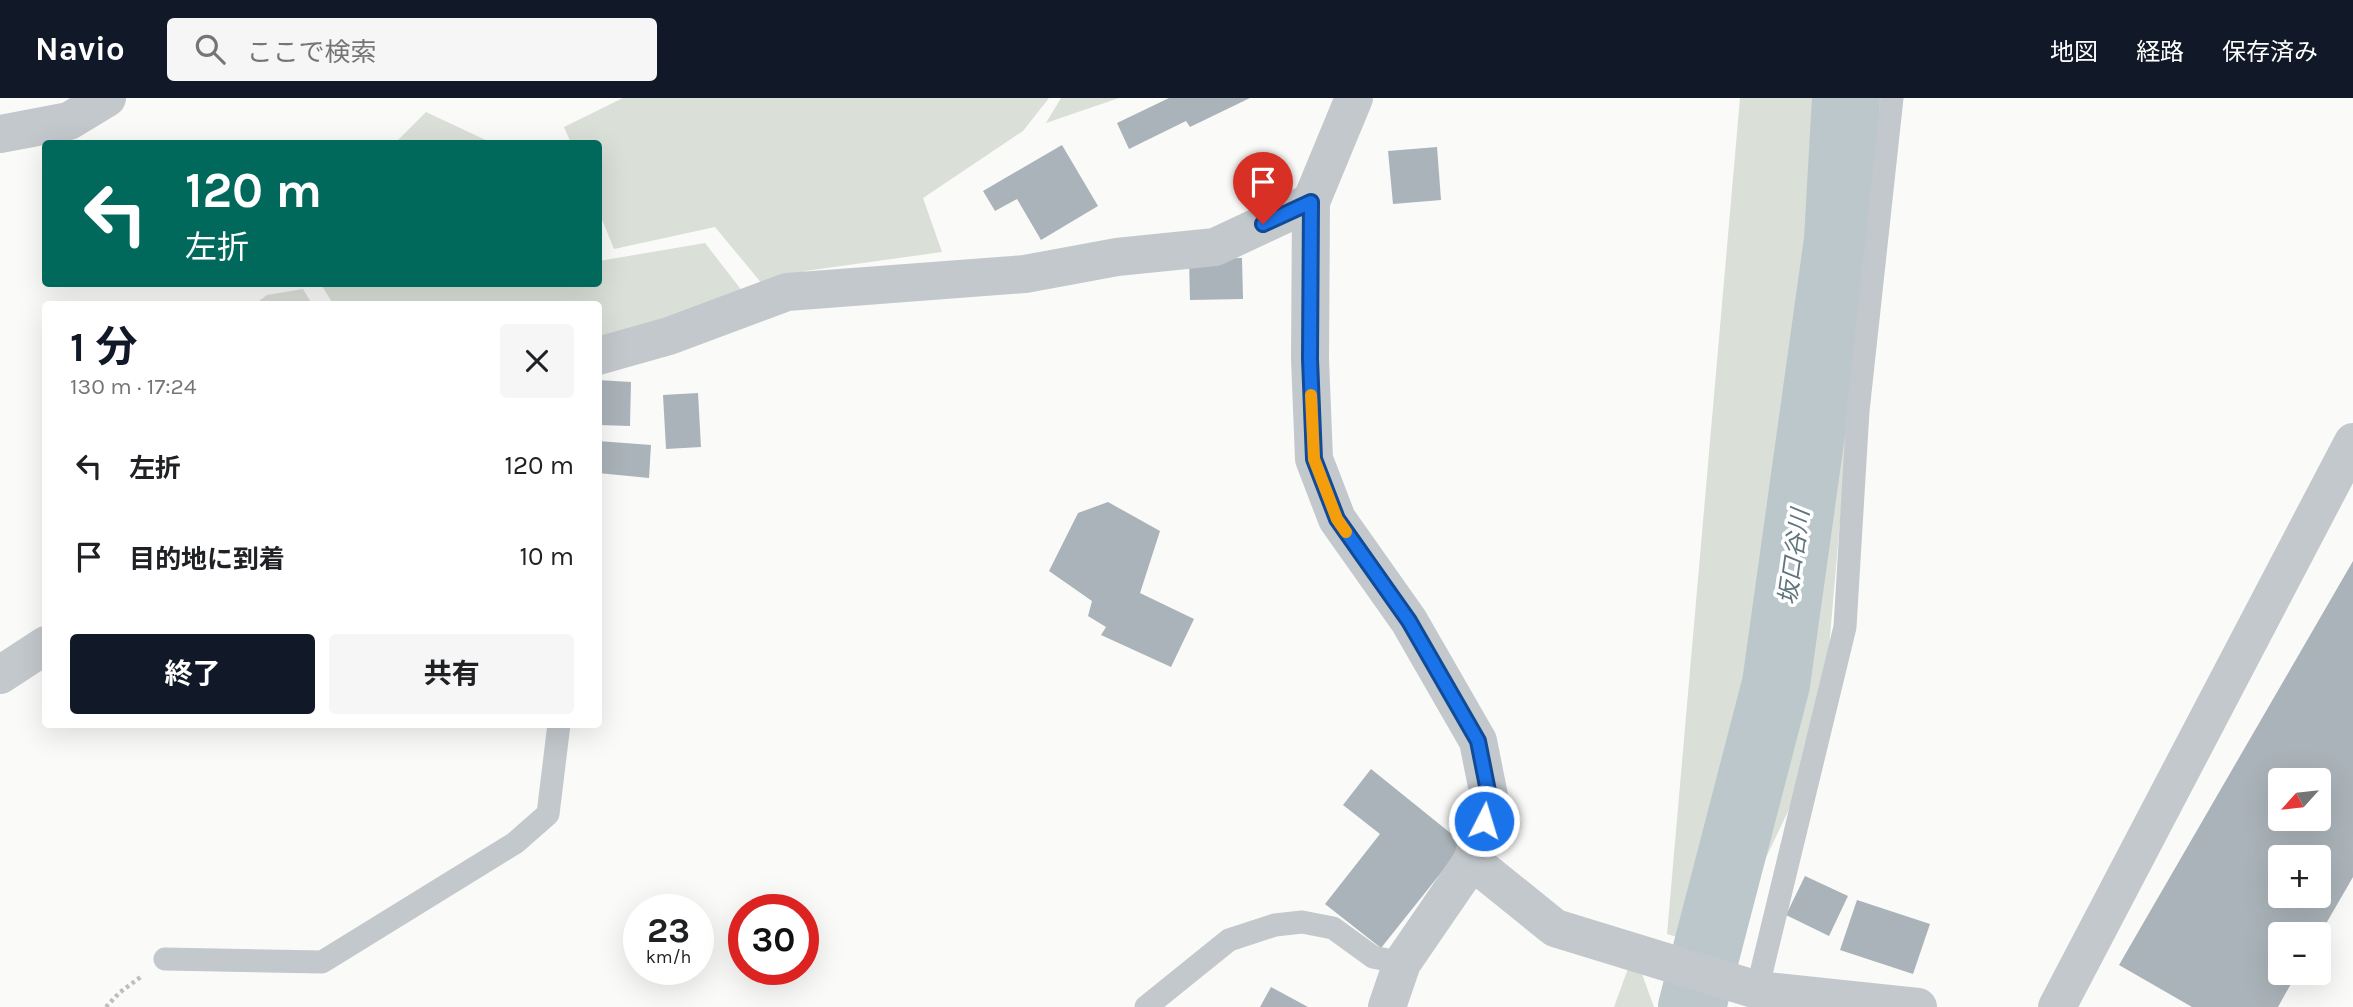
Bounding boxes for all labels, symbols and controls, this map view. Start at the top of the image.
search box [167,18,657,81]
text: Navio [35,30,125,68]
icon: search [191,30,229,68]
text: ここで検索 [247,37,377,68]
text: 地図 [2050,38,2098,66]
text: 経路 [2136,38,2184,66]
text: 保存済み [2222,38,2318,66]
pin [1233,152,1293,224]
text: 120 m [185,162,322,219]
icon: arrive [1244,163,1282,201]
icon: left [70,168,161,259]
text: 左折 [185,229,249,266]
text: 1 分 [70,322,138,372]
button: close [500,324,574,398]
text: 130 m · 17:24 [70,373,197,400]
icon: left [70,447,108,485]
text: 120 m [504,450,574,481]
text: 左折 [129,453,181,484]
water label: 坂口谷川 [1773,505,1815,606]
icon: arrive [70,538,108,576]
text: 10 m [519,541,574,572]
text: 目的地に到着 [129,544,285,575]
button: 終了 [70,634,315,714]
button: 共有 [329,634,574,714]
north arrow [2268,768,2331,831]
map controls [2268,768,2331,985]
position arrow [1447,784,1521,858]
button: + [2268,845,2331,908]
speed limit sign: 30 [728,894,819,985]
text: 23 [647,910,690,951]
button: − [2268,922,2331,985]
text: km/h [646,946,691,968]

